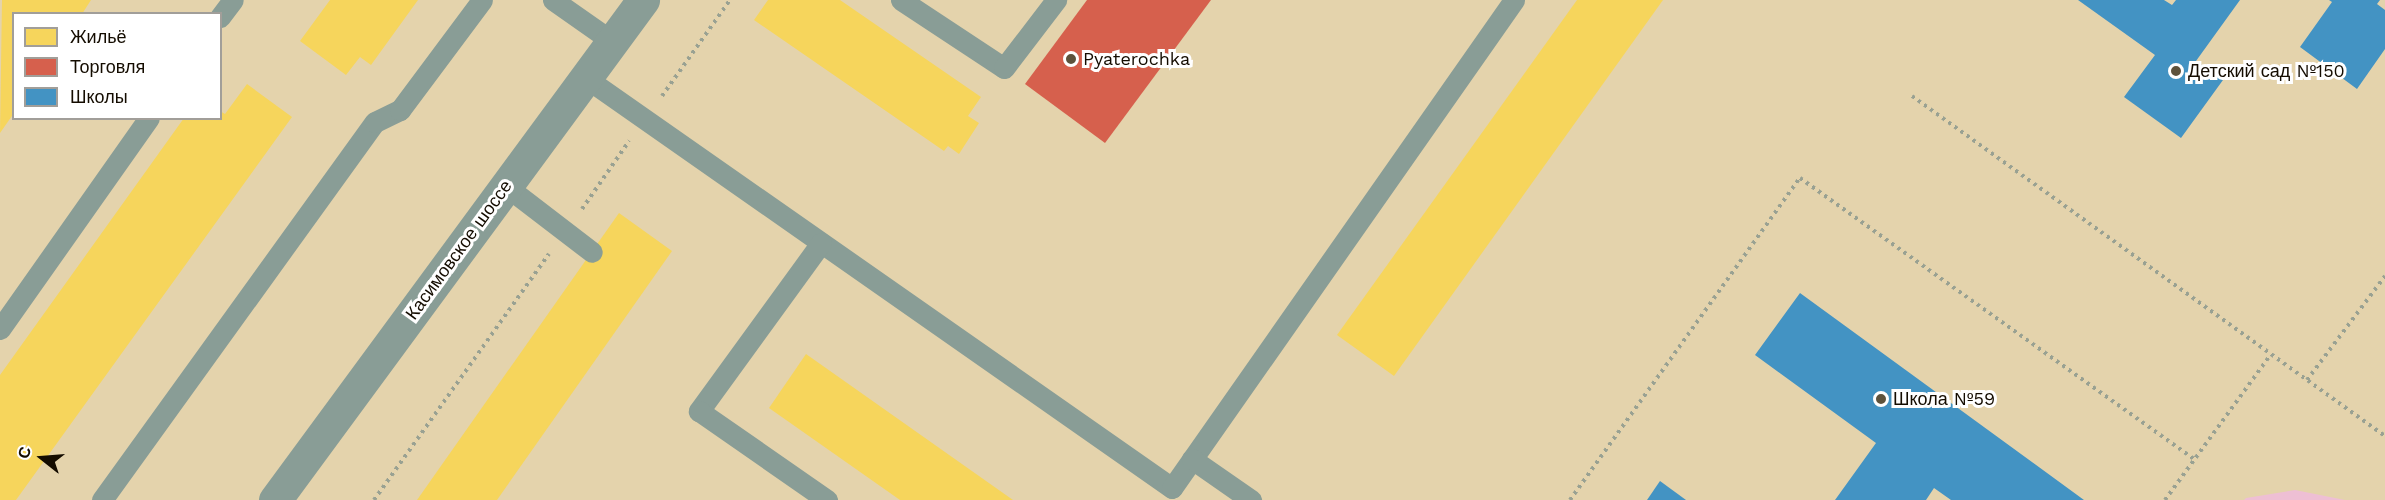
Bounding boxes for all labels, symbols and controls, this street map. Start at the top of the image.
legend [12,12,222,120]
text: Жильё [70,26,127,47]
place label: Pyaterochka [1083,48,1190,70]
marker: Pyaterochka [1064,52,1078,66]
text: Торговля [70,56,145,77]
place label: Детский сад №150 [2188,60,2345,82]
marker: Детский сад №150 [2169,64,2183,78]
text: Школы [70,86,128,107]
street label: Касимовское шоссе [401,176,517,324]
place label: Школа №59 [1893,388,1995,410]
marker: Школа №59 [1874,392,1888,406]
north arrow [12,428,72,488]
text: С [14,444,35,461]

